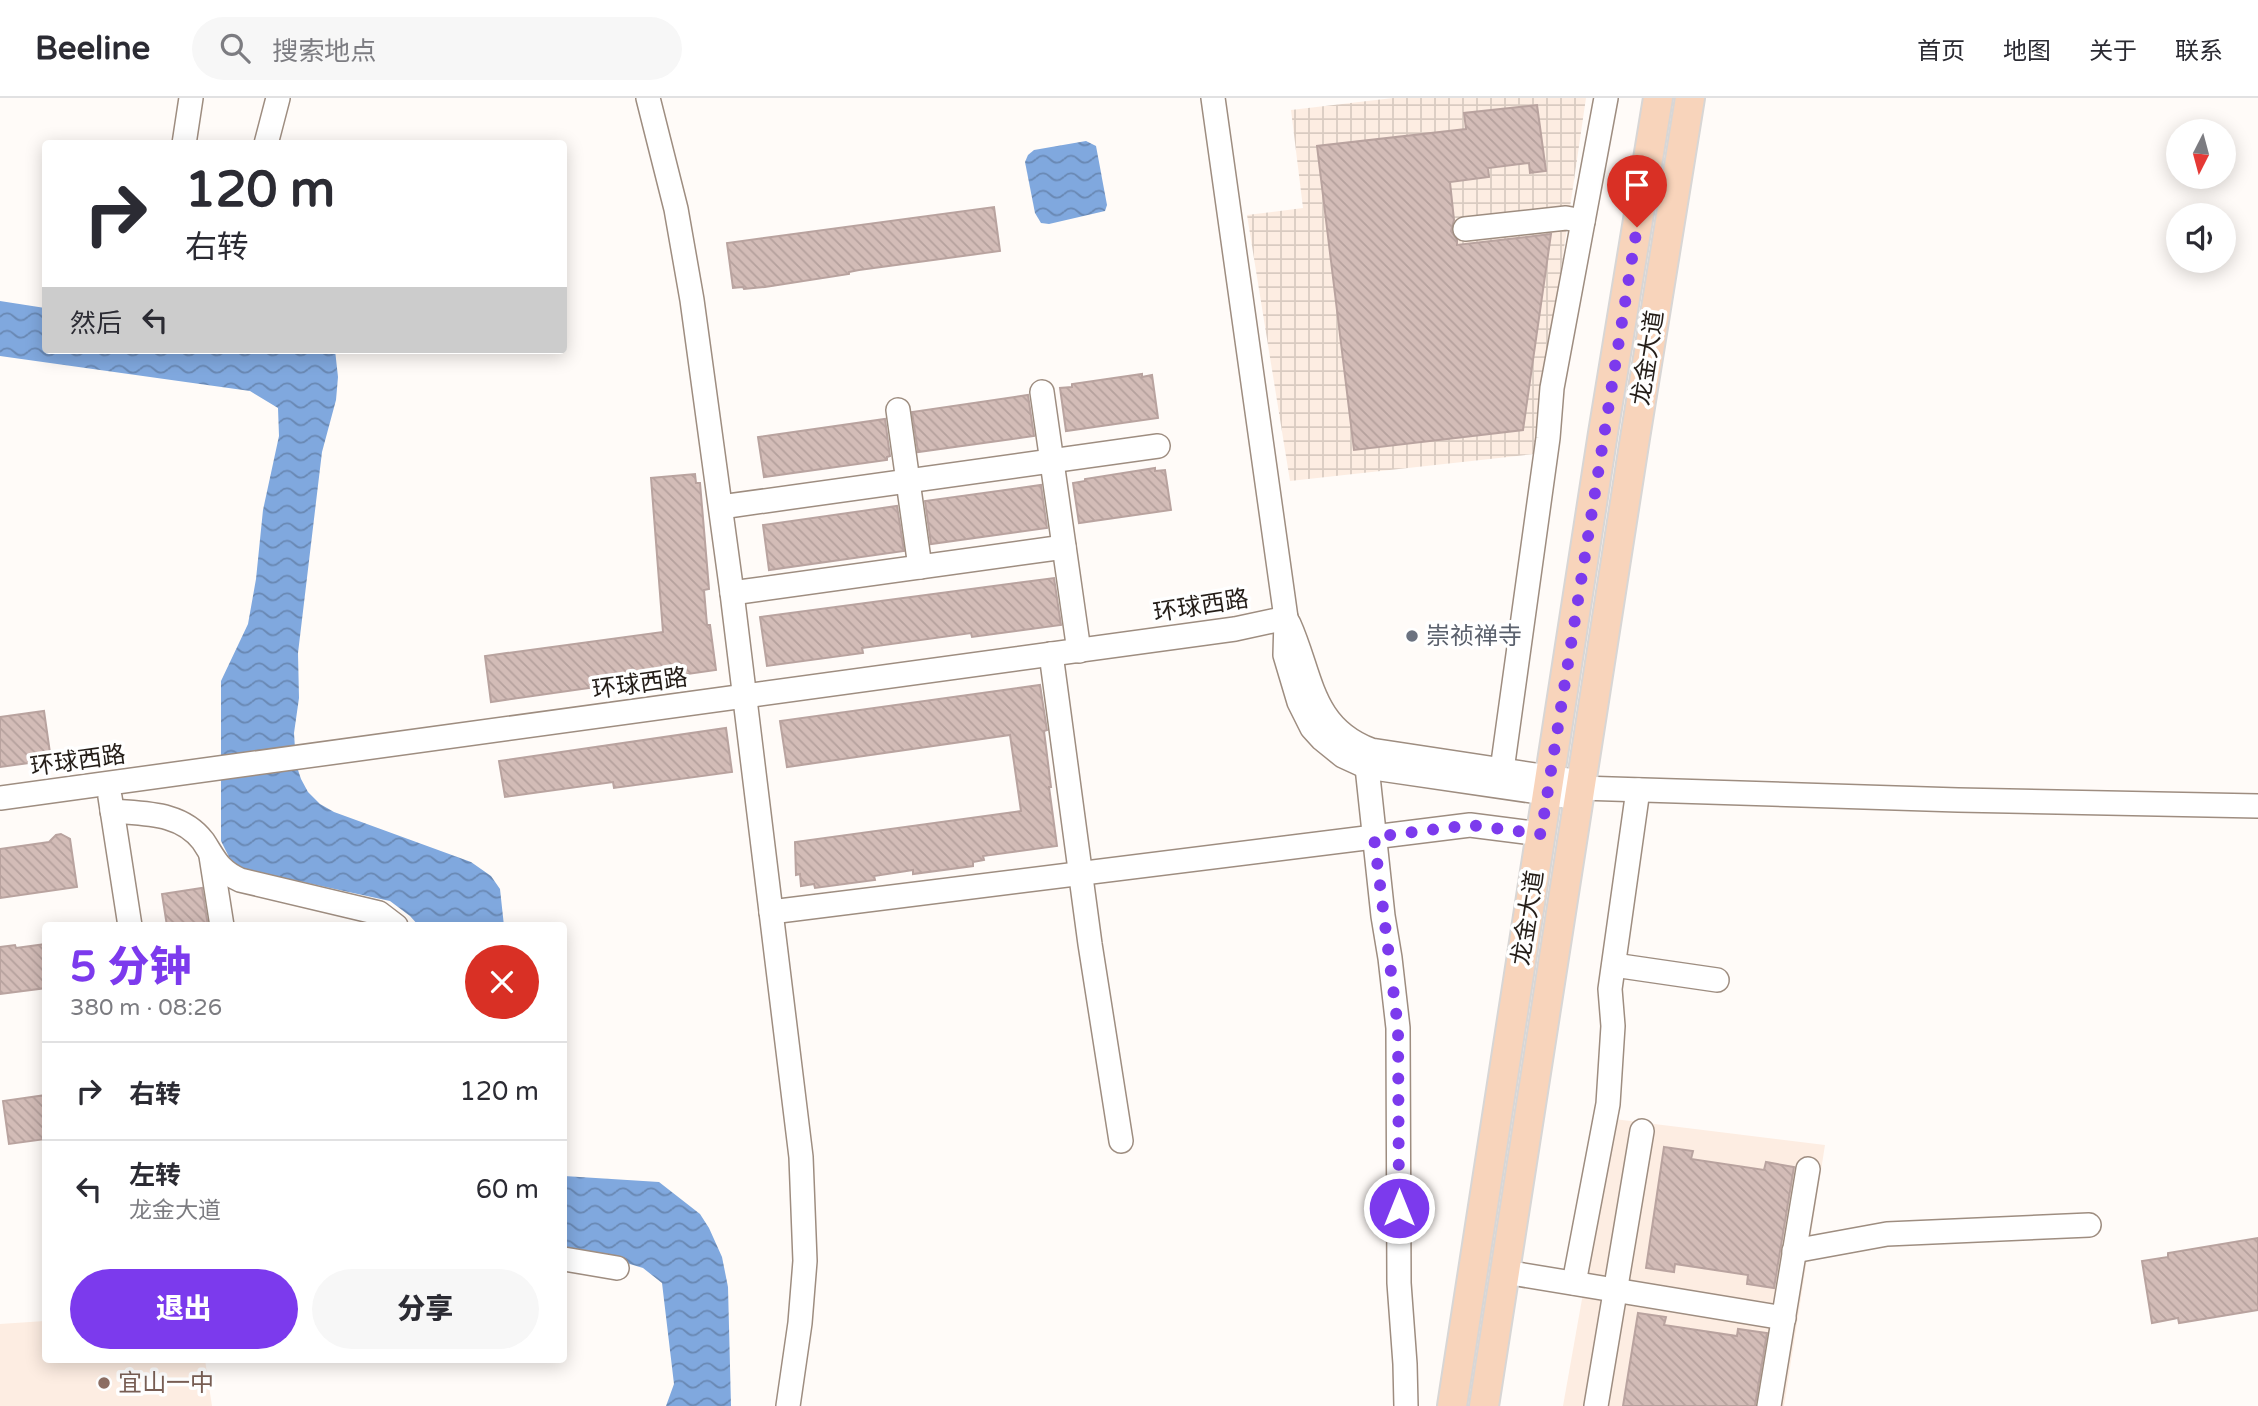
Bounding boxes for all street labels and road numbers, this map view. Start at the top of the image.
street label: 龙金大道 [1626,308,1670,408]
street label: 环球西路 [1151,584,1251,628]
street label: 环球西路 [590,663,690,705]
street label: 环球西路 [28,740,128,782]
street label: 龙金大道 [1506,868,1550,968]

